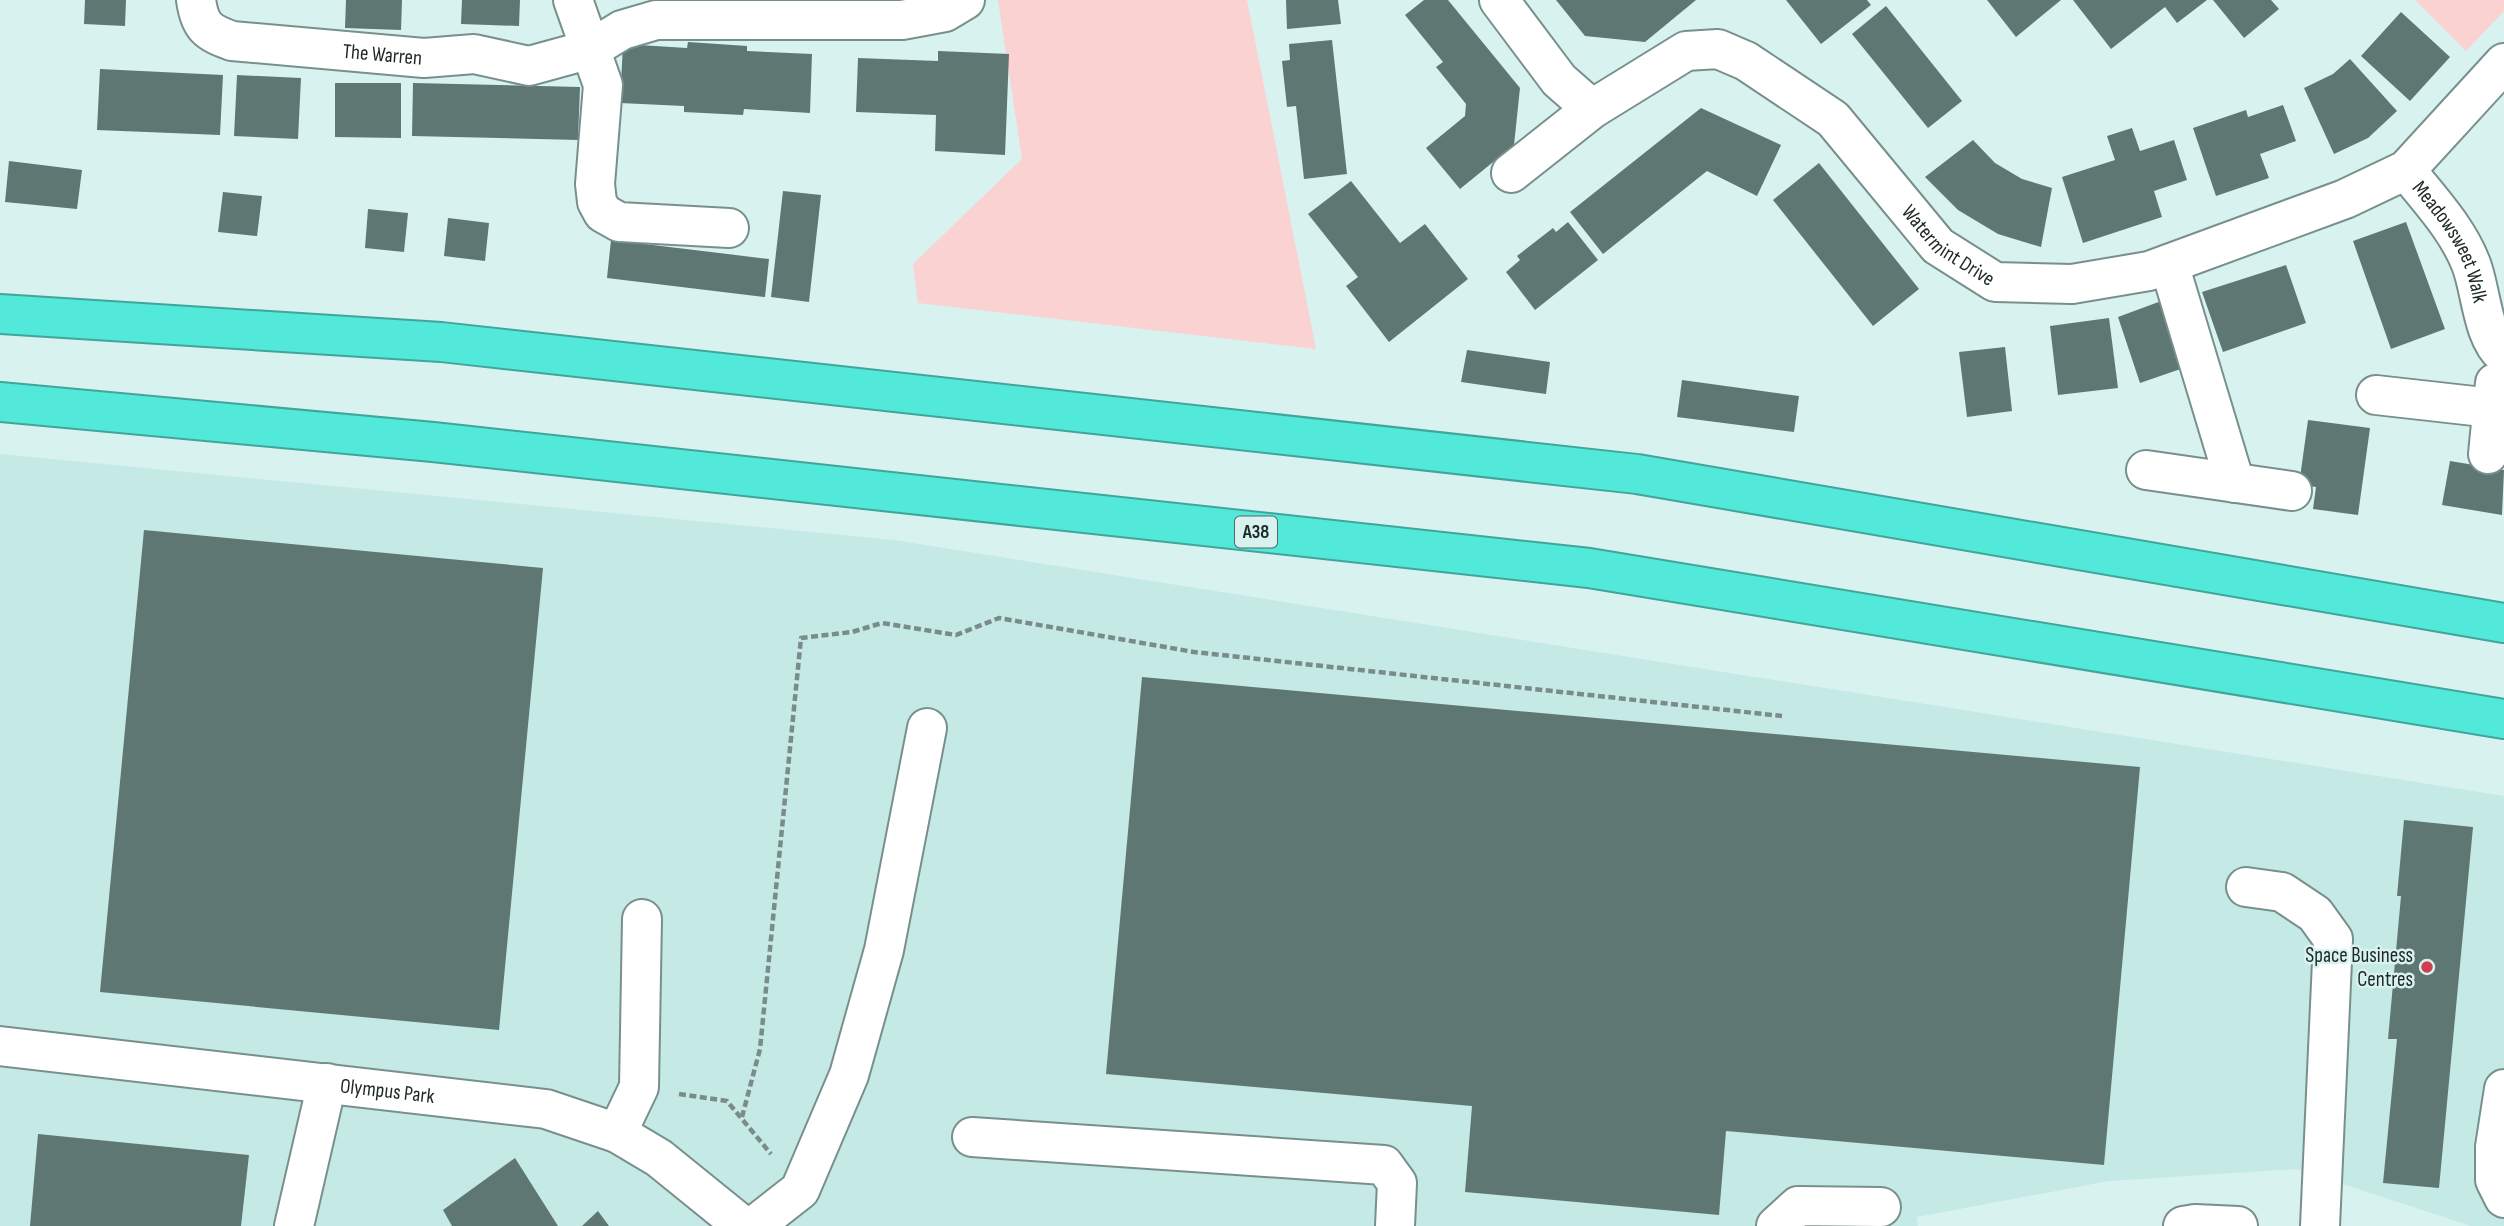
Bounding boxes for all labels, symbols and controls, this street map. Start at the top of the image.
street label: The Warren [342,38,423,70]
street label: Meadowsweet Walk [2407,175,2493,305]
street label: Watermint Drive [1896,199,2000,291]
road number: A38 [1235,516,1277,548]
place label: Space Business Centres [2305,943,2413,992]
marker: Space Business Centres [2419,959,2435,975]
street label: Olympus Park [339,1073,436,1109]

